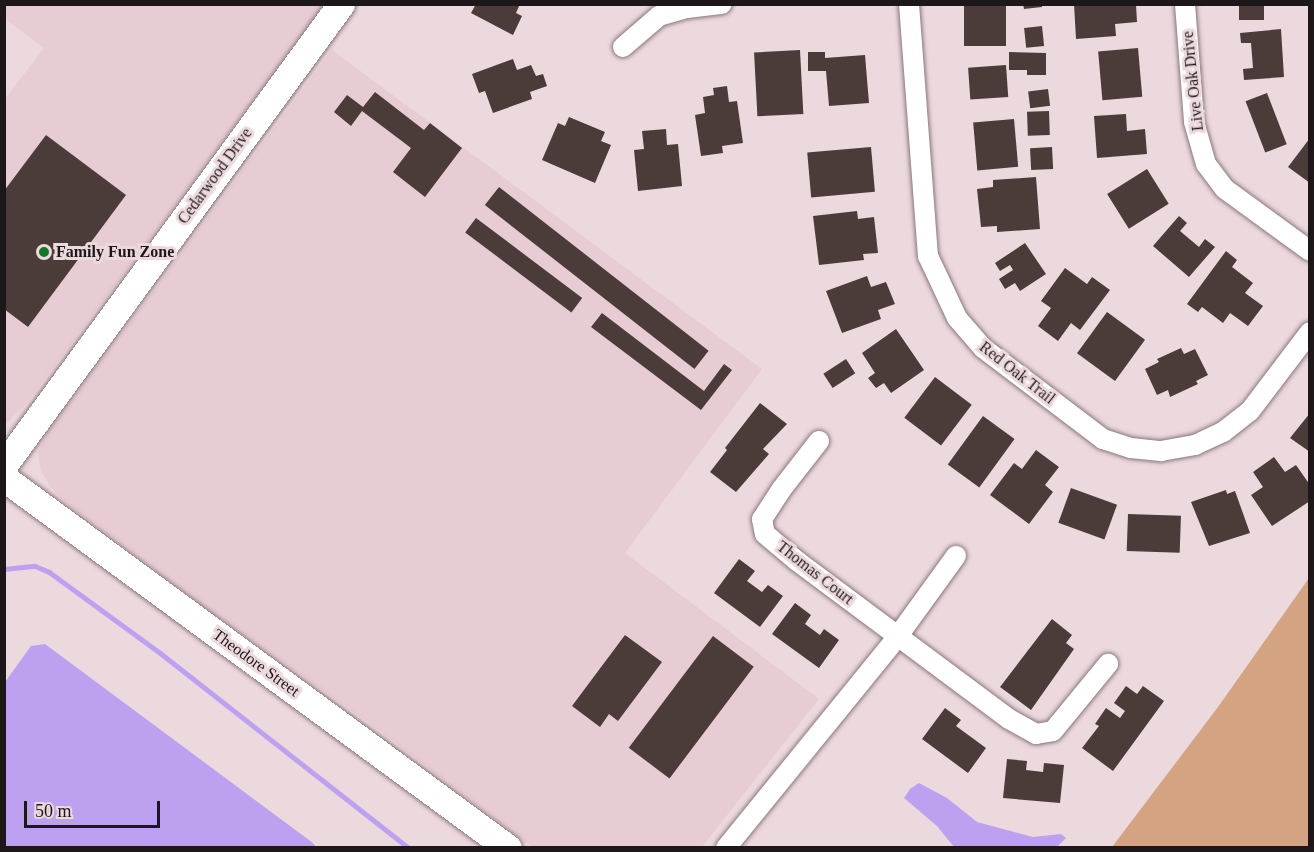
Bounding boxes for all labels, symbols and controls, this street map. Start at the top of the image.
street label: Live Oak Drive [1178,30,1208,132]
street label: Cedarwood Drive [174,124,256,228]
place label: Family Fun Zone [56,242,174,262]
marker: Family Fun Zone [37,245,51,259]
street label: Red Oak Trail [975,337,1059,409]
street label: Thomas Court [773,537,857,609]
street label: Theodore Street [209,625,303,701]
scale bar [27,789,164,827]
text: 50 m [35,801,72,821]

